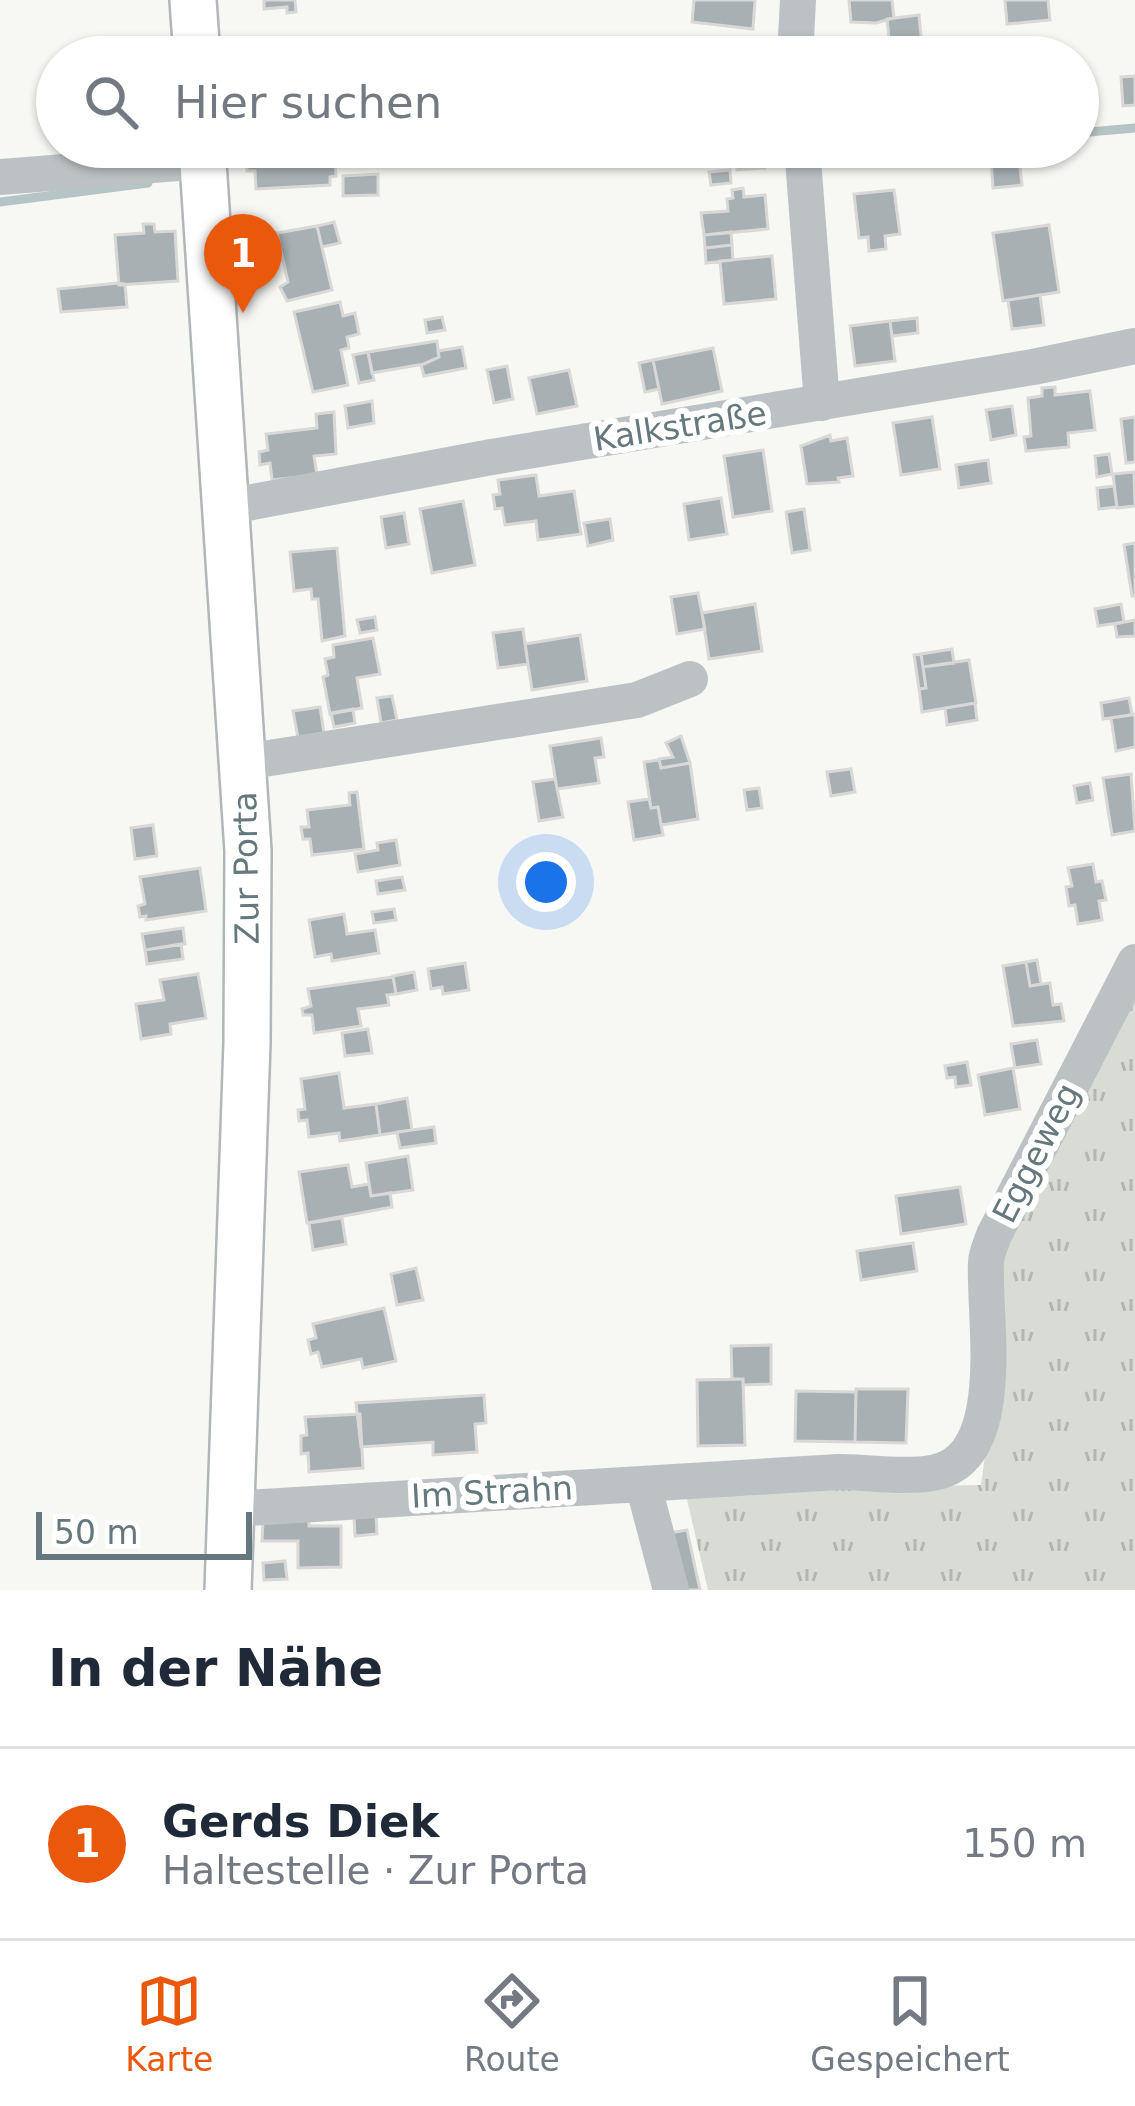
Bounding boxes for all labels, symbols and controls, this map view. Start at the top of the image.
search box [36,36,1099,168]
icon: search [78,69,144,135]
text: Hier suchen [174,76,442,129]
pin: 1 [204,214,282,313]
street label: Kalkstraße [591,393,769,459]
street label: Zur Porta [225,791,267,945]
your location [516,852,576,912]
street label: Eggeweg [984,1077,1088,1229]
street label: Im Strahn [410,1468,574,1516]
scale bar [36,1506,252,1559]
text: 50 m [54,1513,139,1552]
text: In der Nähe [48,1639,383,1698]
text: Gerds Diek [162,1795,440,1848]
text: 1 [73,1821,101,1866]
text: 150 m [962,1821,1087,1866]
text: Haltestelle · Zur Porta [162,1848,589,1893]
tab: Karte [125,1968,213,2079]
tab: Route [464,1968,560,2079]
tab: Gespeichert [810,1968,1010,2079]

